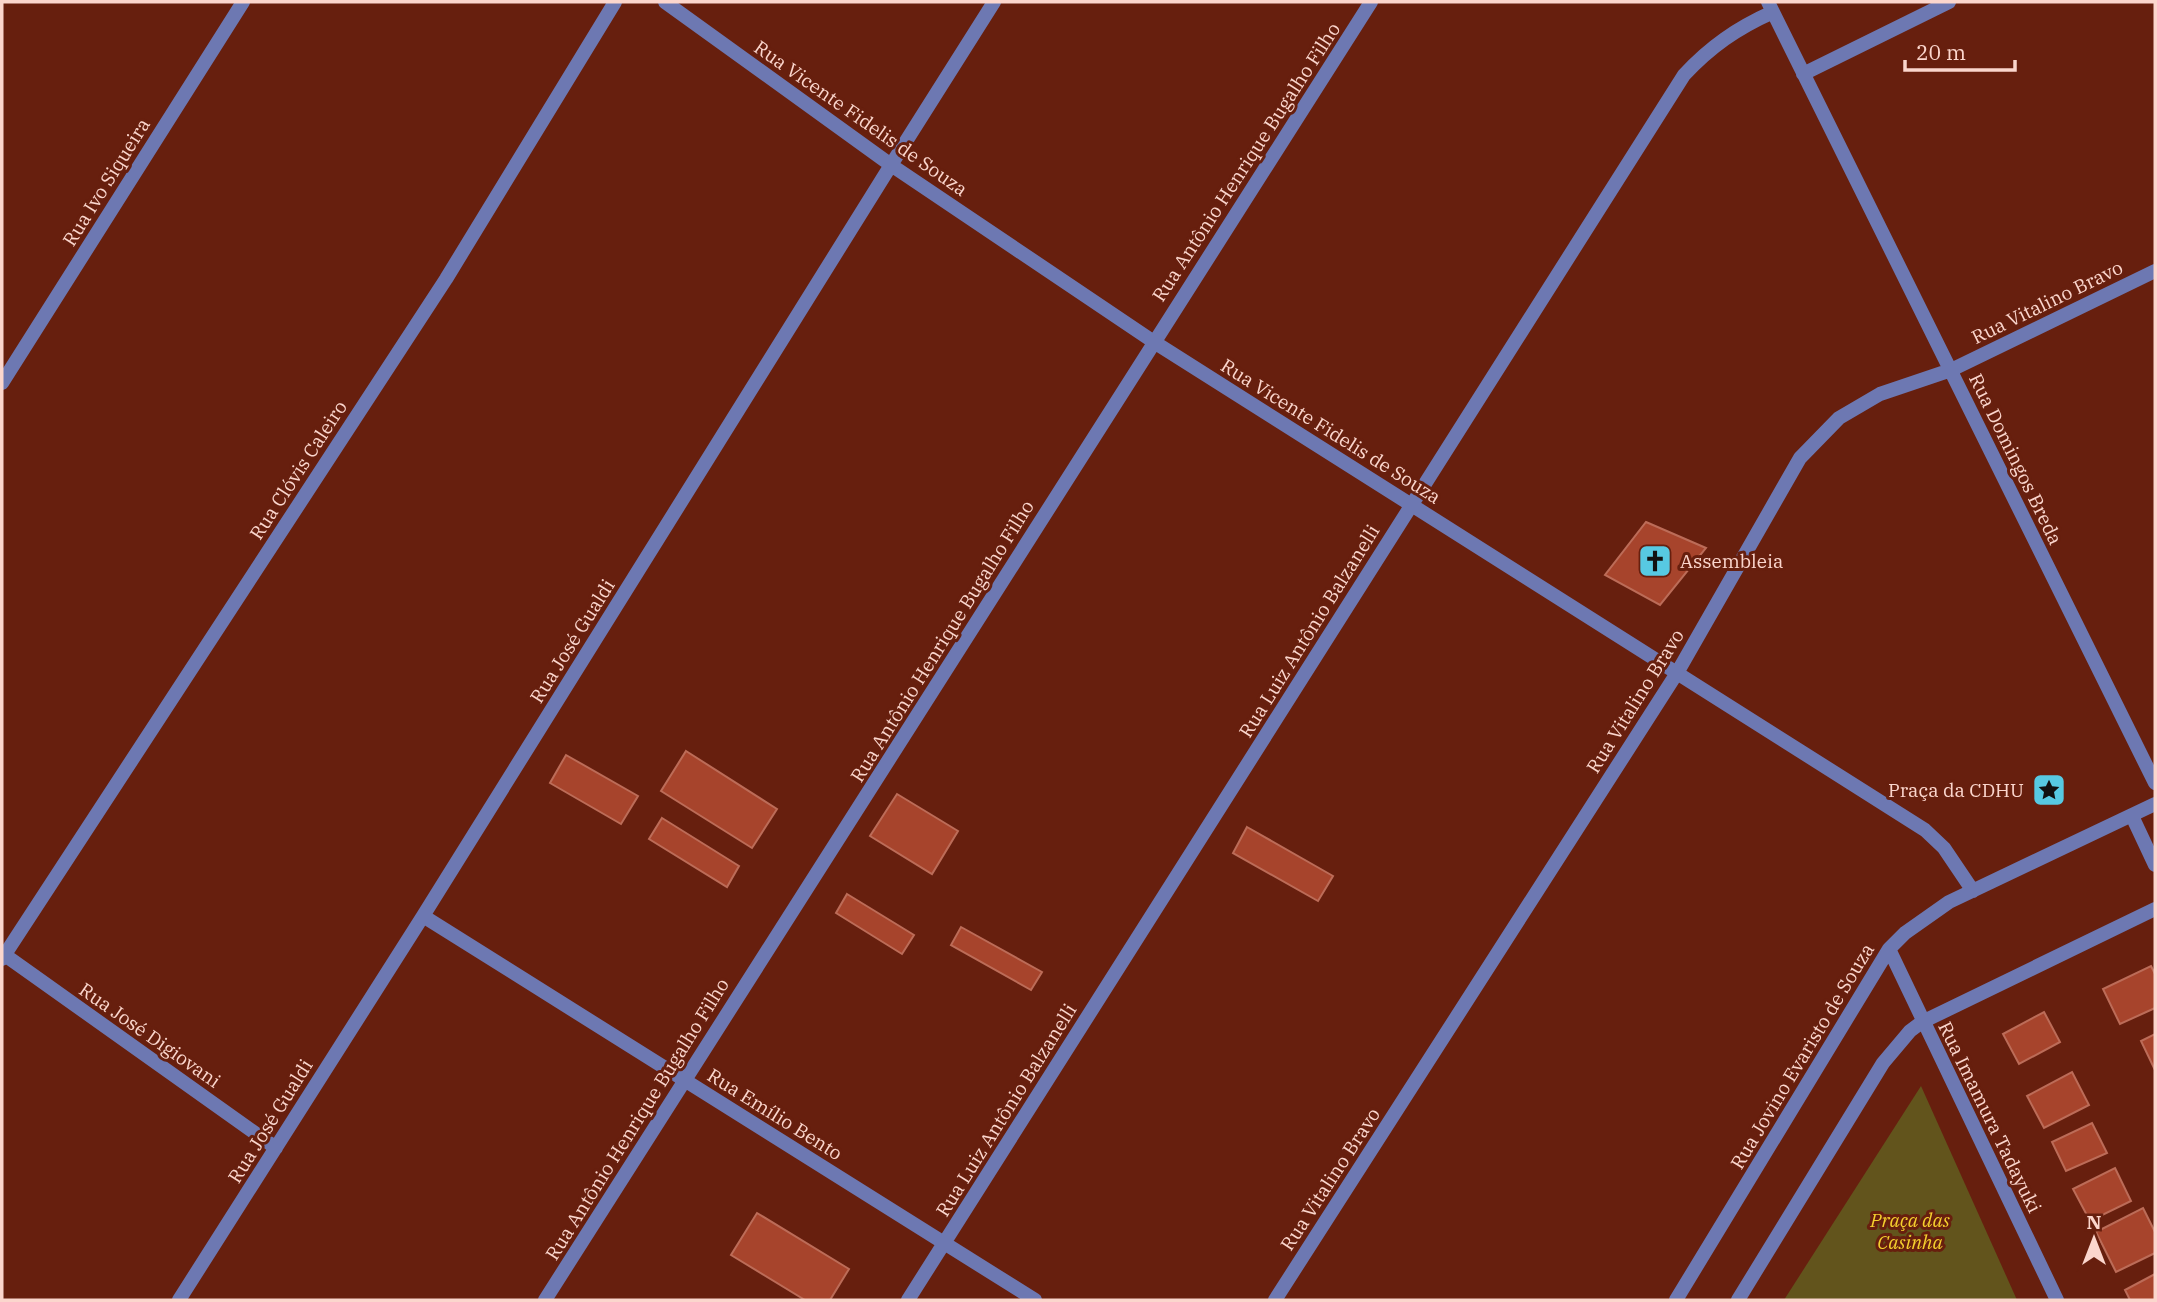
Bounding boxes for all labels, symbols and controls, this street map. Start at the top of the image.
street label: Rua Antônio Henrique Bugalho Filho [1147,18,1345,306]
scale bar [1905,28,2015,72]
street label: Rua Vicente Fidelis de Souza [750,35,972,201]
text: 20 m [1916,38,1966,66]
street label: Rua Ivo Siqueira [57,114,155,250]
street label: Rua Vitalino Bravo [1967,255,2127,349]
street label: Rua Vicente Fidelis de Souza [1217,353,1445,509]
street label: Rua Domingos Breda [1964,369,2068,549]
street label: Rua Clóvis Caleiro [244,396,352,544]
street label: Rua Antônio Henrique Bugalho Filho [845,496,1039,786]
street label: Rua Luiz Antônio Balzanelli [1234,520,1384,742]
church icon: Assembleia [1636,542,1674,580]
place label: Assembleia [1680,549,1783,573]
street label: Rua José Gualdi [524,575,620,707]
street label: Rua Vitalino Bravo [1581,624,1689,778]
place icon: Praça da CDHU [2030,771,2068,809]
place label: Praça da CDHU [1888,778,2024,802]
street label: Rua Jovino Evaristo de Souza [1725,939,1879,1173]
street label: Rua Antônio Henrique Bugalho Filho [540,974,734,1264]
street label: Rua José Digiovani [75,977,225,1093]
street label: Rua Luiz Antônio Balzanelli [931,999,1081,1221]
street label: Rua Imamura Tadayuki [1933,1017,2047,1217]
street label: Rua José Gualdi [222,1055,318,1187]
street label: Rua Emílio Bento [703,1063,847,1165]
street label: Rua Vitalino Bravo [1275,1103,1385,1255]
north arrow [2059,1204,2129,1274]
park label: Praça das Casinha [1869,1208,1950,1254]
text: N [2086,1210,2102,1234]

